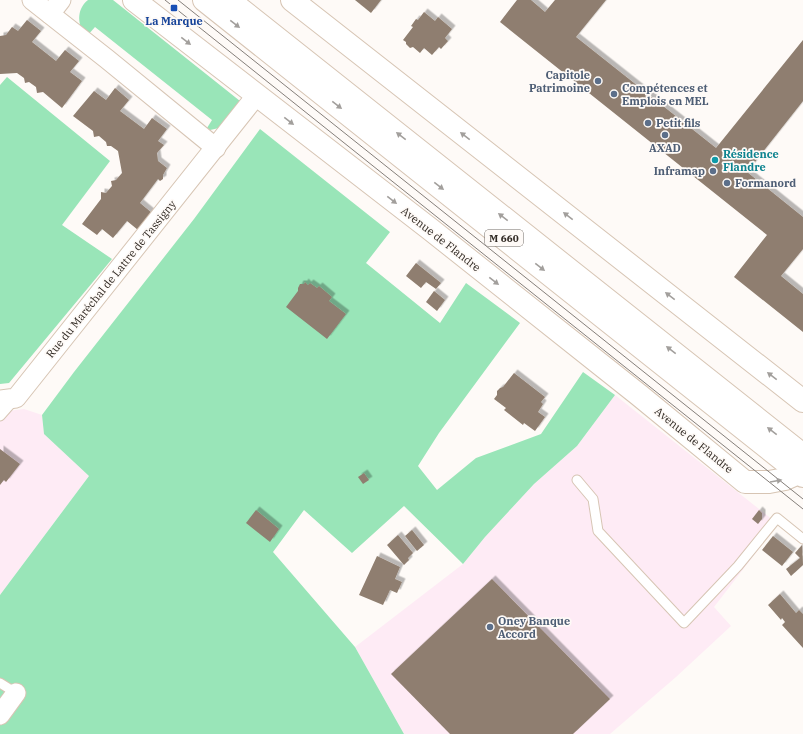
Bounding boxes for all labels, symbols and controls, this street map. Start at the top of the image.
marker: La Marque [169,3,179,13]
place label: La Marque [145,14,203,28]
one-way arrow [230,20,240,29]
one-way arrow [181,37,192,45]
place label: Capitole Patrimoine [529,68,590,95]
marker: Capitole Patrimoine [593,76,603,86]
place label: Compétences et Emplois en MEL [622,81,709,108]
marker: Compétences et Emplois en MEL [609,89,619,99]
one-way arrow [331,101,342,110]
place label: Petit fils [656,116,701,130]
one-way arrow [284,117,295,125]
marker: Petit fils [643,118,653,128]
marker: AXAD [660,130,670,140]
one-way arrow [460,131,471,140]
one-way arrow [396,132,407,141]
place label: AXAD [649,141,681,155]
place label: Résidence Flandre [723,147,779,174]
marker: Résidence Flandre [710,155,720,165]
place label: Inframap [654,164,705,178]
marker: Inframap [708,166,718,176]
place label: Formanord [735,176,796,190]
marker: Formanord [722,178,732,188]
one-way arrow [433,182,444,190]
one-way arrow [387,196,397,204]
street label: Rue du Maréchal de Lattre de Tassigny [43,197,179,361]
street label: Avenue de Flandre [398,204,484,274]
one-way arrow [562,212,573,220]
one-way arrow [498,213,509,221]
road number: M 660 [485,230,523,246]
one-way arrow [535,263,546,271]
one-way arrow [489,276,500,285]
one-way arrow [665,292,676,300]
one-way arrow [665,346,676,354]
one-way arrow [767,372,778,381]
street label: Avenue de Flandre [652,404,736,476]
one-way arrow [767,426,778,435]
one-way arrow [770,478,782,484]
place label: Oney Banque Accord [498,614,570,641]
marker: Oney Banque Accord [485,622,495,632]

